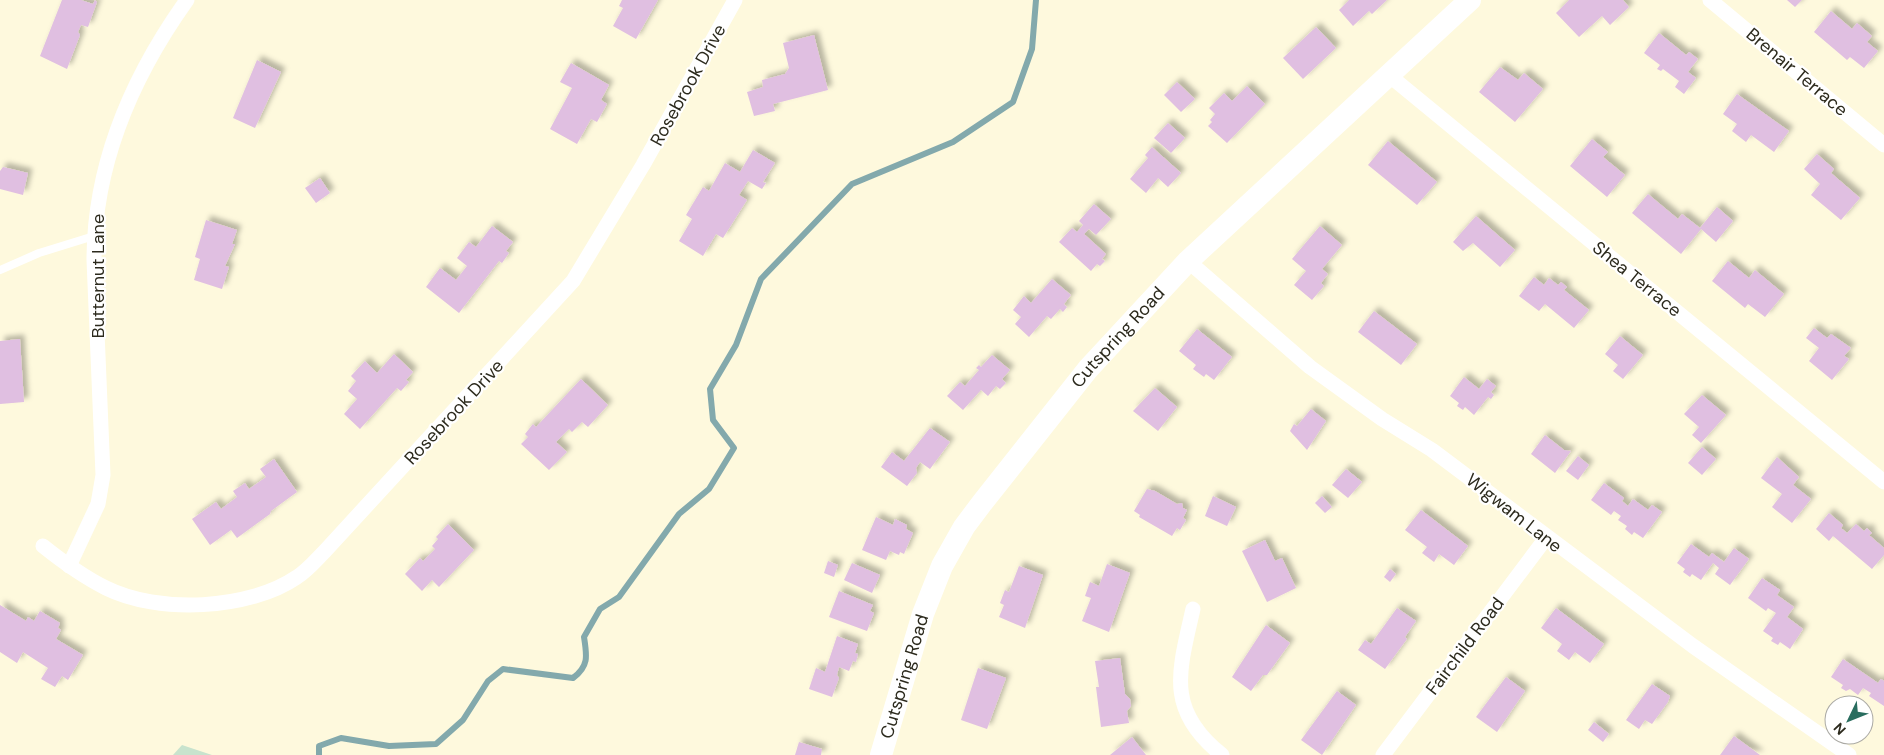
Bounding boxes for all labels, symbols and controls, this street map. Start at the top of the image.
street label: Rosebrook Drive [645,20,731,150]
street label: Brenair Terrace [1741,22,1853,122]
street label: Butternut Lane [86,214,110,338]
street label: Shea Terrace [1588,236,1686,322]
street label: Cutspring Road [1066,282,1170,393]
street label: Rosebrook Drive [399,354,509,470]
street label: Wigwam Lane [1461,468,1567,558]
street label: Fairchild Road [1420,592,1510,700]
street label: Cutspring Road [875,611,934,742]
north arrow [1824,695,1874,745]
text: N [1829,719,1850,739]

